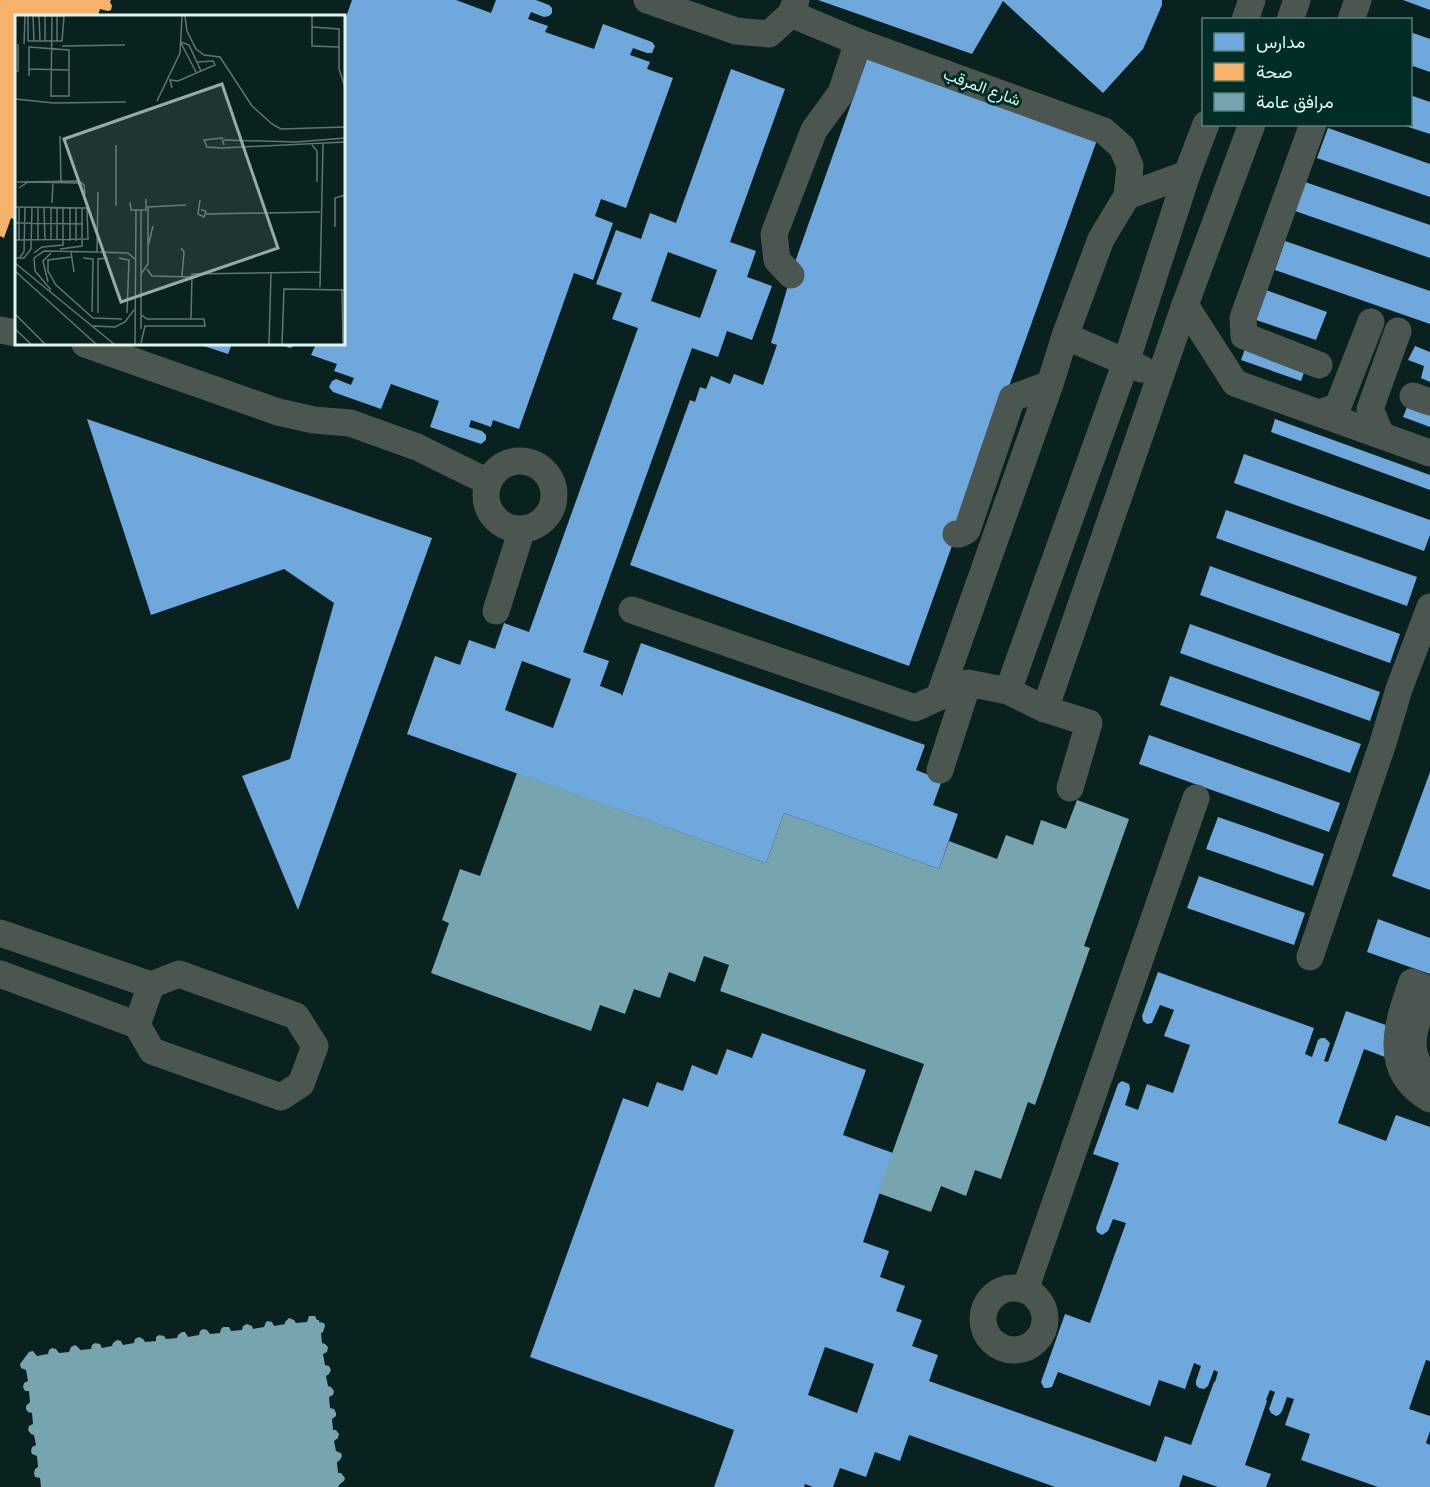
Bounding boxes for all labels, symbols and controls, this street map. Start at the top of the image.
inset map [15,15,345,345]
legend [1202,18,1412,126]
text: مدارس [1256,31,1305,53]
text: صحة [1256,61,1293,82]
street label: شارع المرقب [940,64,1023,112]
text: مرافق عامة [1256,91,1334,113]

